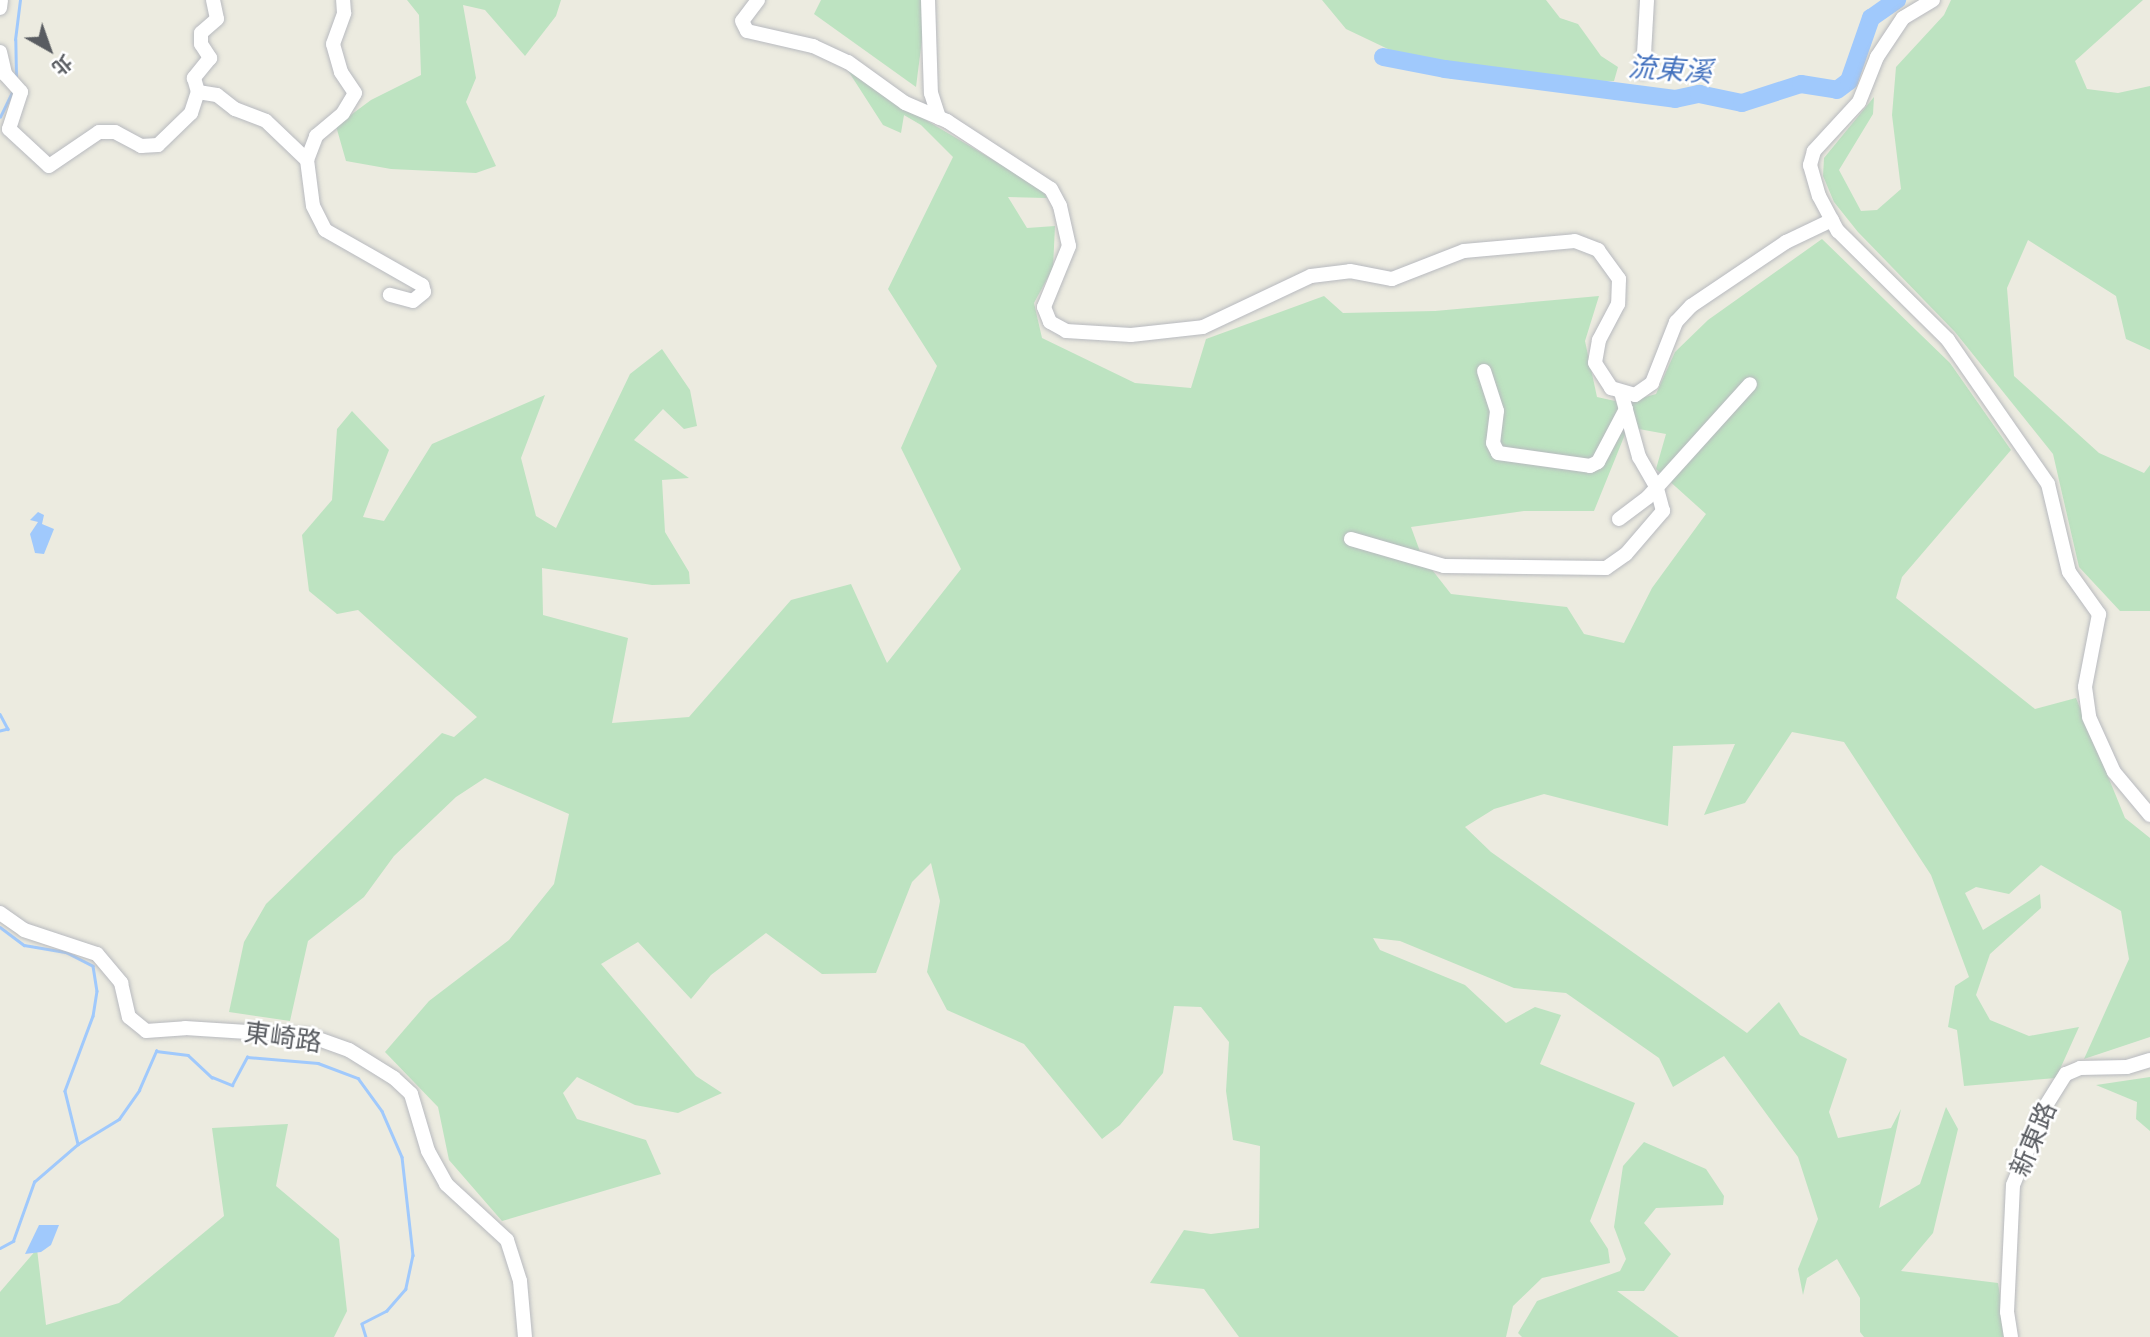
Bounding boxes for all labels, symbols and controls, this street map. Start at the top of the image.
north arrow [14,14,84,84]
water label: 流東溪 [1627,49,1713,89]
text: 北 [48,50,78,80]
street label: 東崎路 [242,1016,324,1058]
street label: 新東路 [2003,1097,2063,1181]

